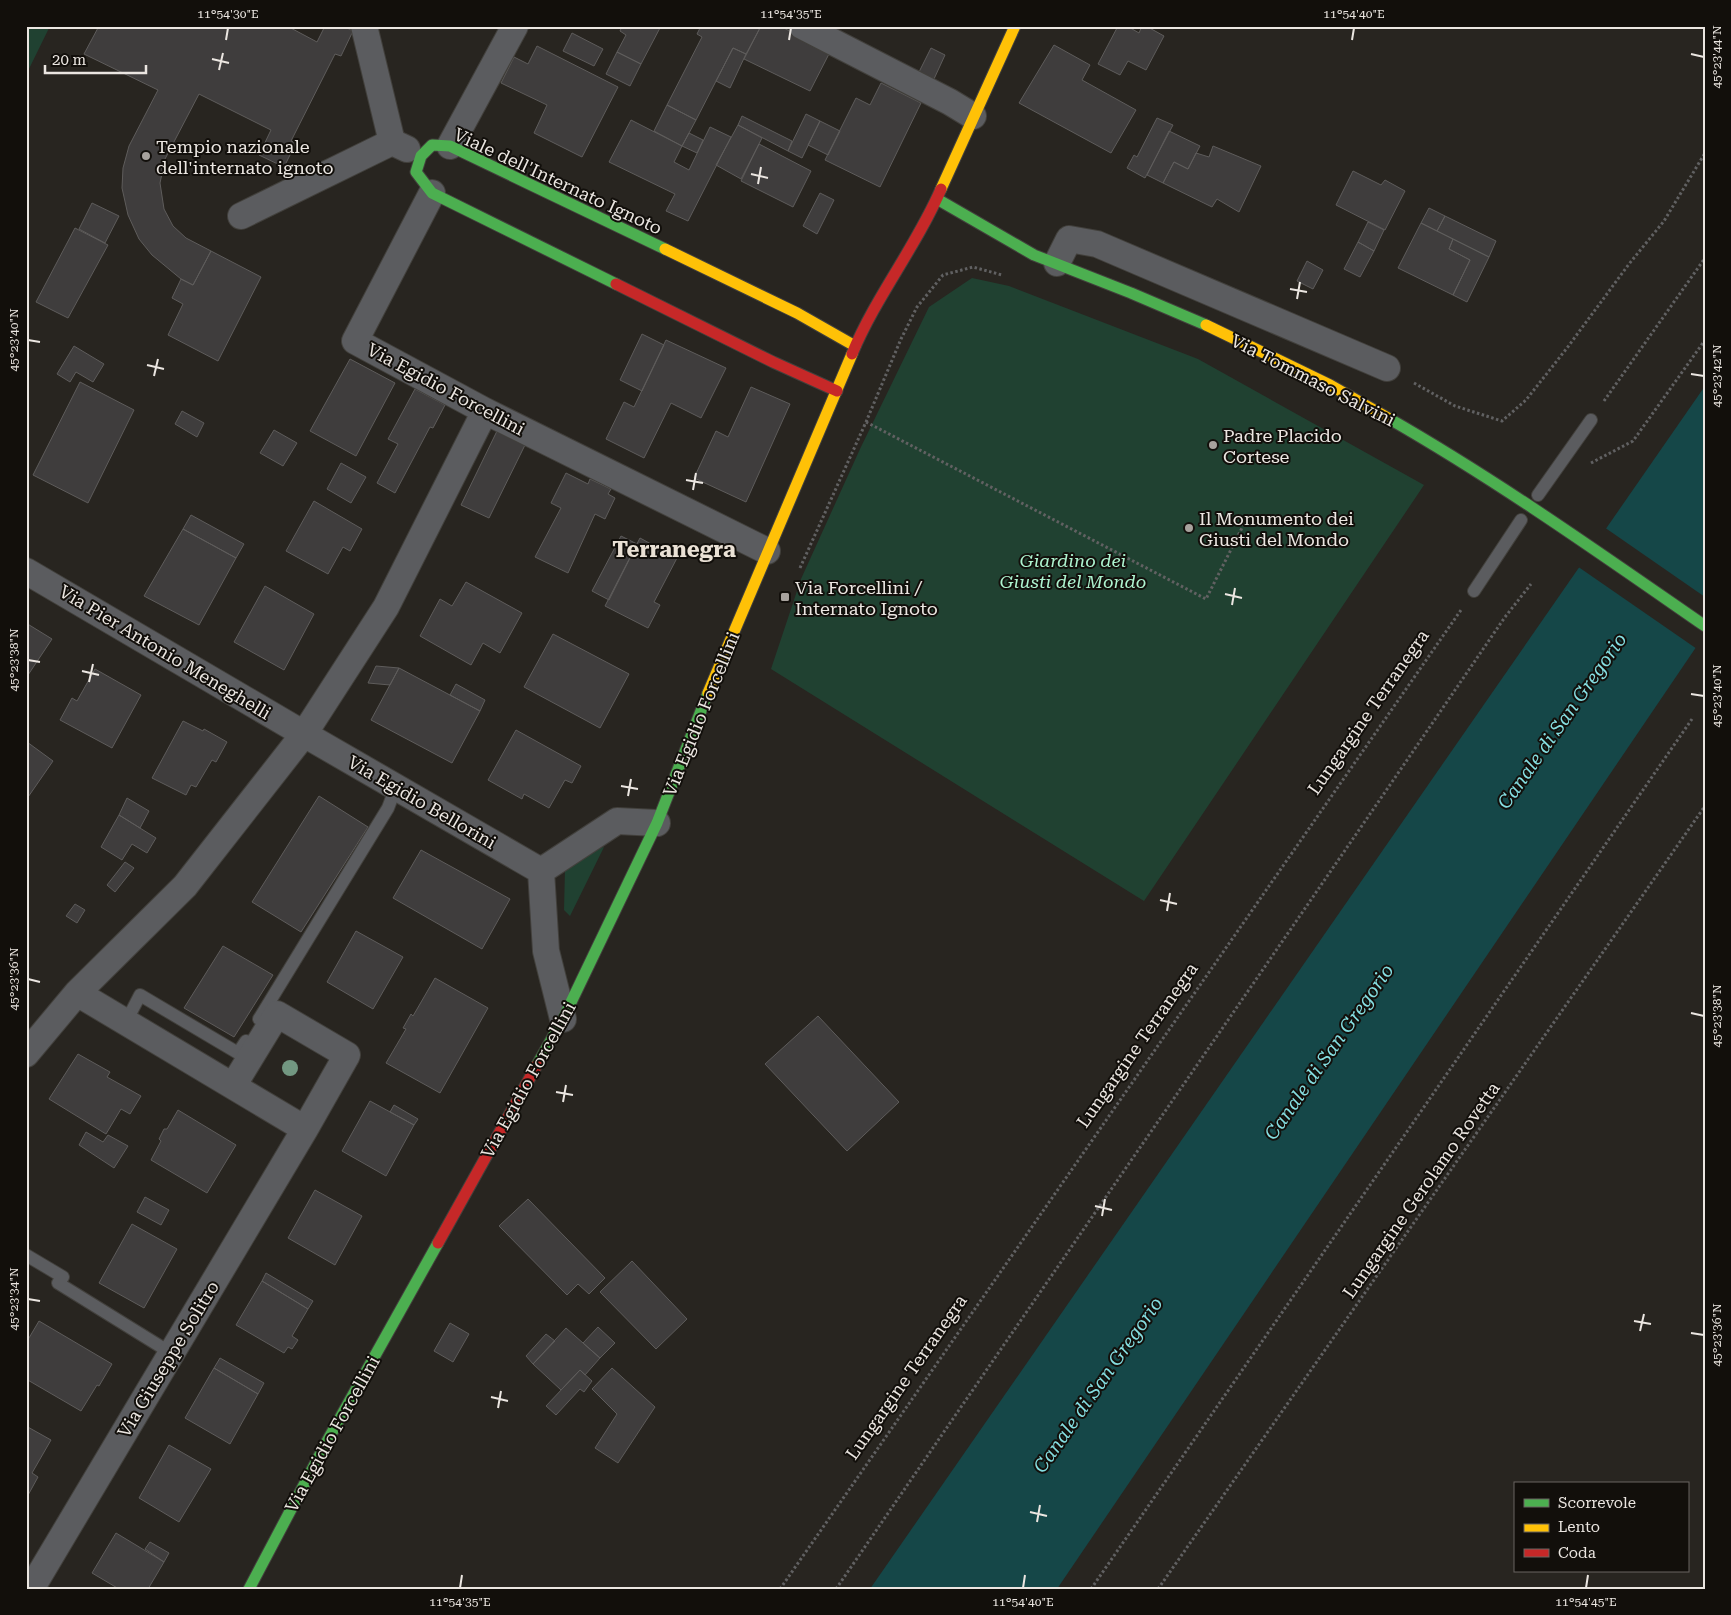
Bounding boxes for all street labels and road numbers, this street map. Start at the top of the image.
street label: Viale dell'Internato Ignoto [450,123,666,239]
street label: Via Tommaso Salvini [1227,329,1399,431]
street label: Via Egidio Forcellini [364,339,529,440]
street label: Via Pier Antonio Meneghelli [55,580,275,724]
street label: Lungargine Terranegra [1303,625,1433,799]
street label: Via Egidio Forcellini [658,629,744,799]
street label: Via Egidio Bellorini [344,751,500,853]
street label: Lungargine Terranegra [1072,958,1202,1132]
street label: Via Egidio Forcellini [476,998,580,1162]
street label: Lungargine Gerolamo Rovetta [1338,1078,1504,1302]
street label: Via Giuseppe Solitro [113,1277,223,1441]
street label: Lungargine Terranegra [841,1290,971,1464]
street label: Via Egidio Forcellini [280,1352,384,1516]

